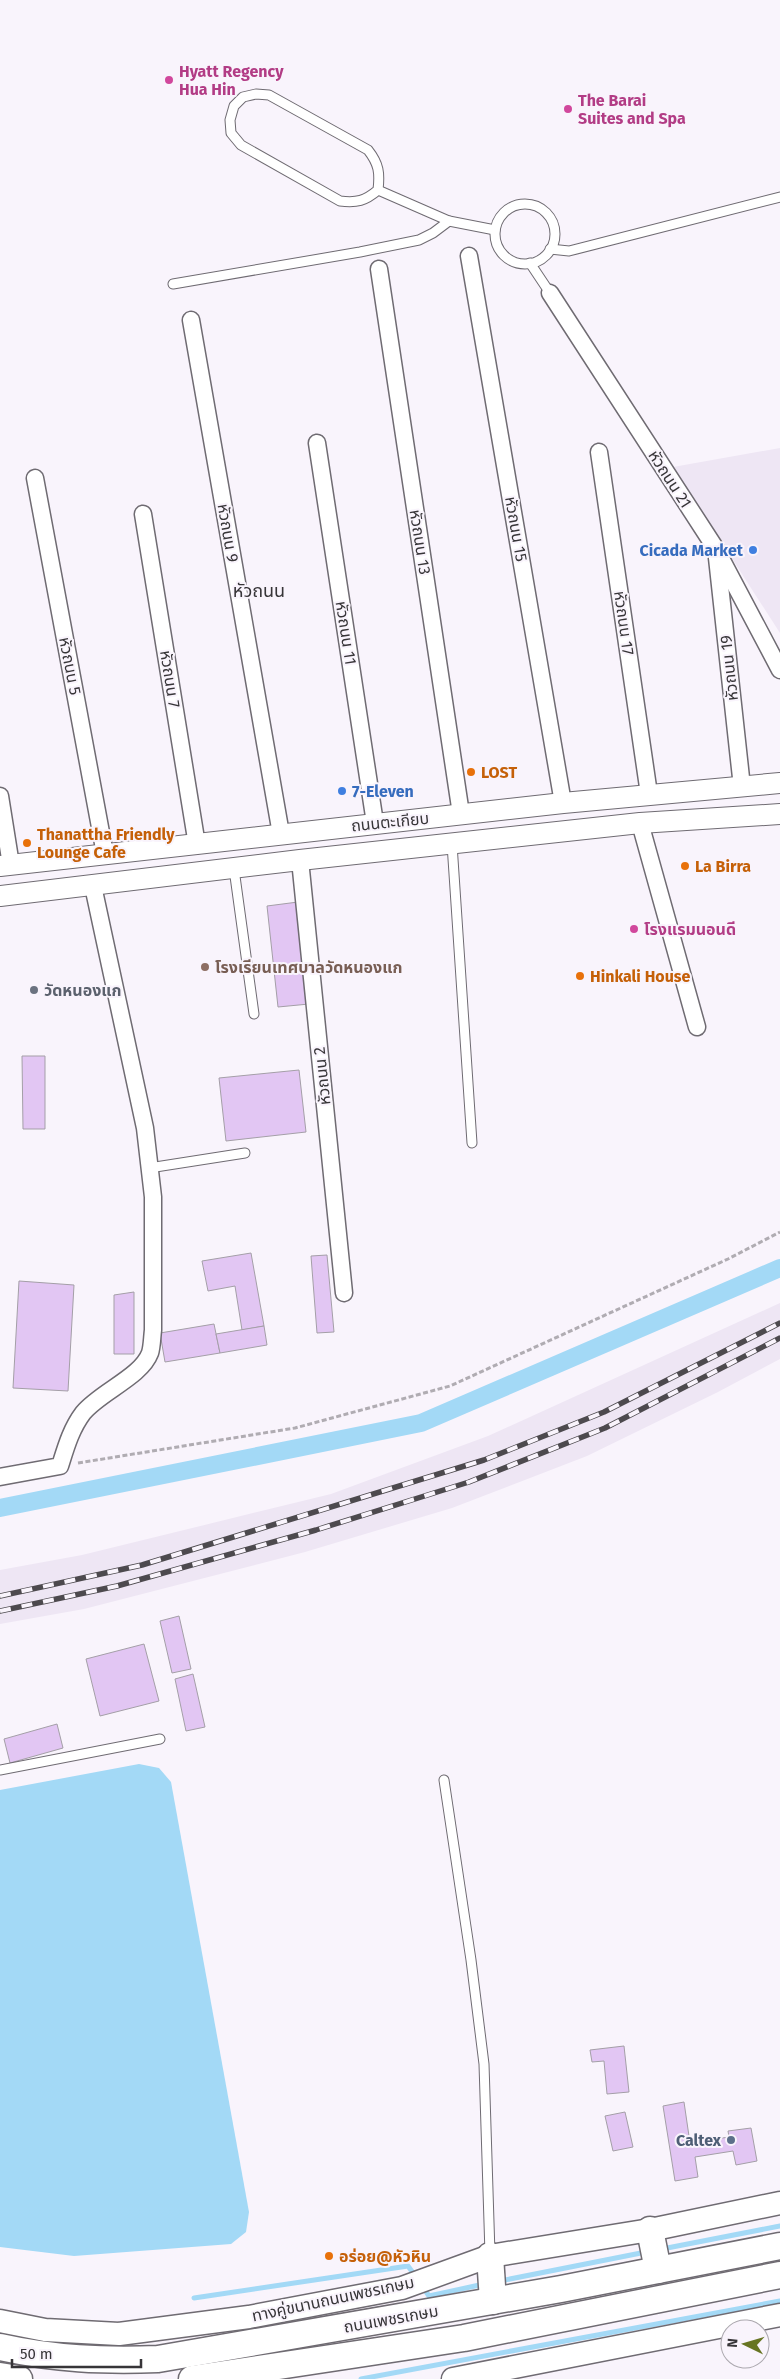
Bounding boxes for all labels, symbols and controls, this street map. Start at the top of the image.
place label: Hyatt Regency Hua Hin [179,62,284,99]
marker: Hyatt Regency Hua Hin [163,74,175,86]
place label: The Barai Suites and Spa [578,91,686,128]
marker: The Barai Suites and Spa [562,103,574,115]
street label: หัวถนน 21 [644,446,696,512]
street label: หัวถนน 15 [501,495,531,563]
street label: หัวถนน 9 [214,502,242,564]
street label: หัวถนน 13 [405,508,435,576]
place label: Cicada Market [639,541,744,560]
marker: Cicada Market [747,544,759,556]
district label: หัวถนน [233,580,285,602]
street label: หัวถนน 17 [610,590,638,656]
street label: หัวถนน 11 [332,600,360,666]
street label: หัวถนน 19 [716,634,742,702]
street label: หัวถนน 5 [55,635,85,697]
street label: หัวถนน 7 [156,649,184,709]
place label: LOST [481,763,517,782]
marker: LOST [465,766,477,778]
place label: 7-Eleven [352,782,414,801]
marker: 7-Eleven [336,785,348,797]
street label: ถนนตะเกียบ [350,808,430,836]
place label: Thanattha Friendly Lounge Cafe [37,825,175,862]
marker: Thanattha Friendly Lounge Cafe [21,837,33,849]
place label: La Birra [695,857,751,876]
marker: La Birra [679,860,691,872]
place label: โรงแรมนอนดี [644,920,736,939]
marker: โรงแรมนอนดี [628,923,640,935]
place label: โรงเรียนเทศบาลวัดหนองแก [215,958,402,977]
marker: โรงเรียนเทศบาลวัดหนองแก [199,961,211,973]
place label: Hinkali House [590,967,691,986]
marker: Hinkali House [574,970,586,982]
place label: วัดหนองแก [44,981,122,1000]
marker: วัดหนองแก [28,984,40,996]
street label: หัวถนน 2 [309,1046,335,1106]
place label: Caltex [676,2131,722,2150]
marker: Caltex [725,2134,737,2146]
place label: อร่อย@หัวหิน [339,2247,431,2266]
marker: อร่อย@หัวหิน [323,2250,335,2262]
street label: ทางคู่ขนานถนนเพชรเกษม [250,2272,416,2326]
street label: ถนนเพชรเกษม [342,2301,440,2337]
north arrow [720,2319,770,2369]
scale bar [12,2336,141,2368]
text: N [724,2338,741,2348]
text: 50 m [20,2345,53,2363]

